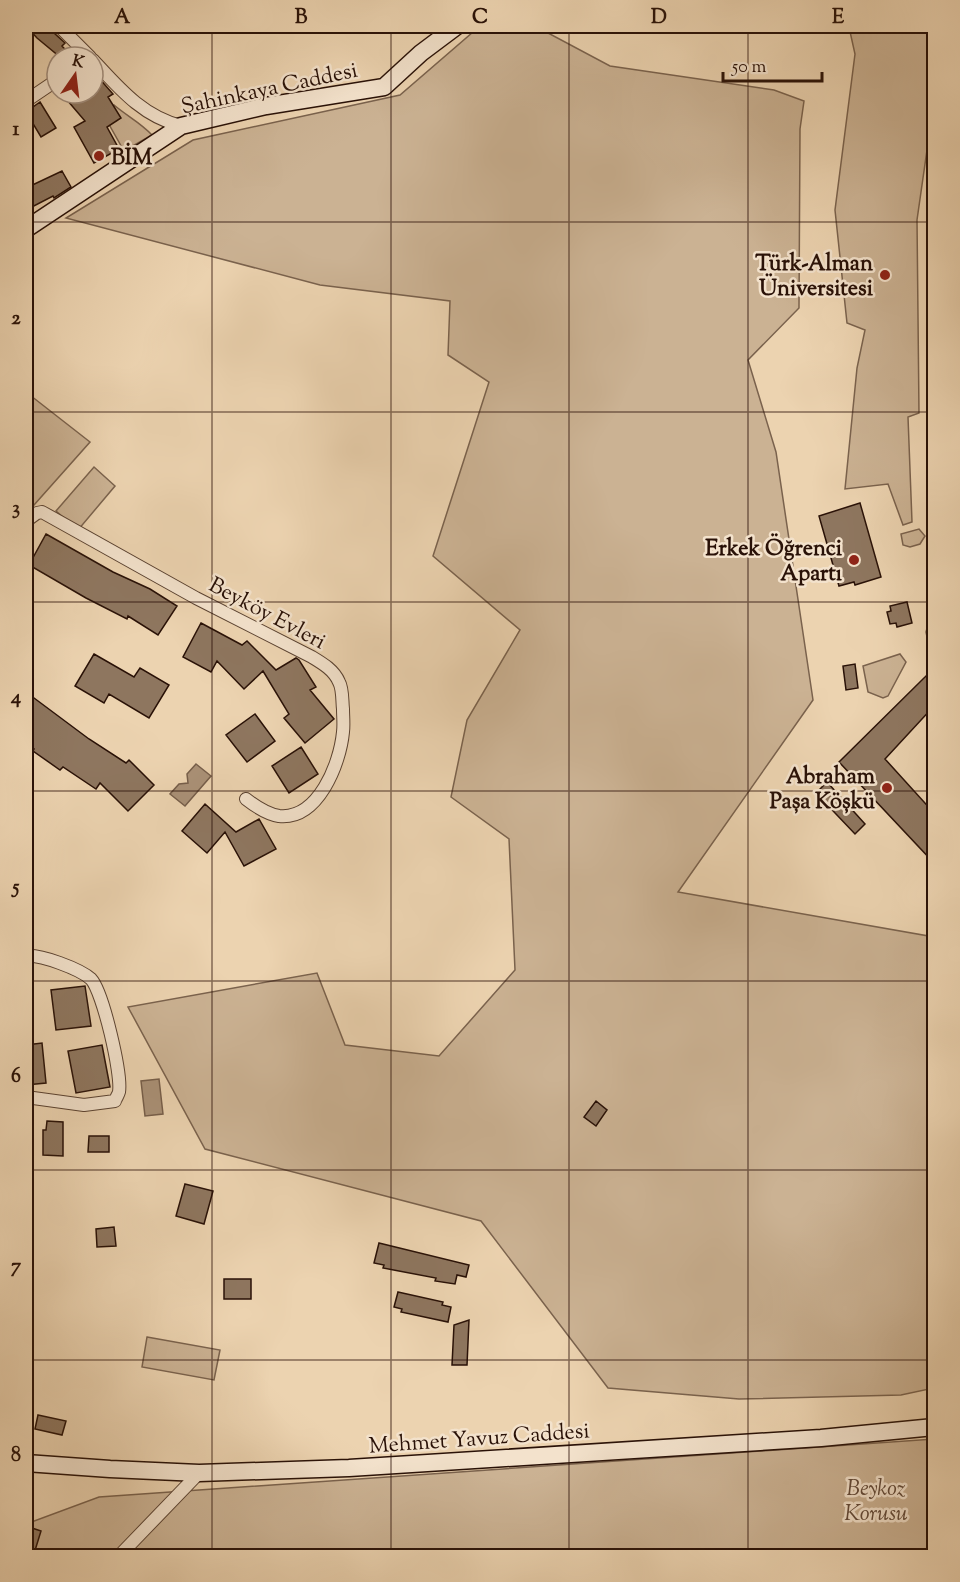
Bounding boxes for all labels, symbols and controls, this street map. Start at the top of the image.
text: A [114,4,131,33]
text: B [295,4,308,33]
text: C [472,4,488,33]
text: D [651,4,667,33]
text: E [832,4,845,33]
north arrow [45,45,105,105]
scale bar [723,45,822,83]
text: K [70,50,87,76]
text: 50 m [731,55,767,81]
street label: Şahinkaya Caddesi [178,56,361,124]
text: 1 [13,116,20,145]
place label: BİM [111,142,153,175]
marker: BİM [92,149,106,163]
place label: Türk-Alman Üniversitesi [755,249,874,306]
marker: Türk-Alman Üniversitesi [878,268,892,282]
text: 2 [11,305,21,334]
text: 3 [12,495,20,524]
place label: Erkek Öğrenci Apartı [705,533,843,591]
marker: Erkek Öğrenci Apartı [847,553,861,567]
street label: Beyköy Evleri [202,570,331,659]
text: 4 [10,684,21,713]
place label: Abraham Paşa Köşkü [769,762,876,819]
marker: Abraham Paşa Köşkü [880,781,894,795]
text: 5 [11,874,20,903]
text: 6 [11,1063,21,1092]
text: 7 [11,1253,22,1282]
street label: Mehmet Yavuz Caddesi [368,1416,591,1464]
text: 8 [11,1442,21,1471]
park label: Beykoz Korusu [844,1474,908,1531]

